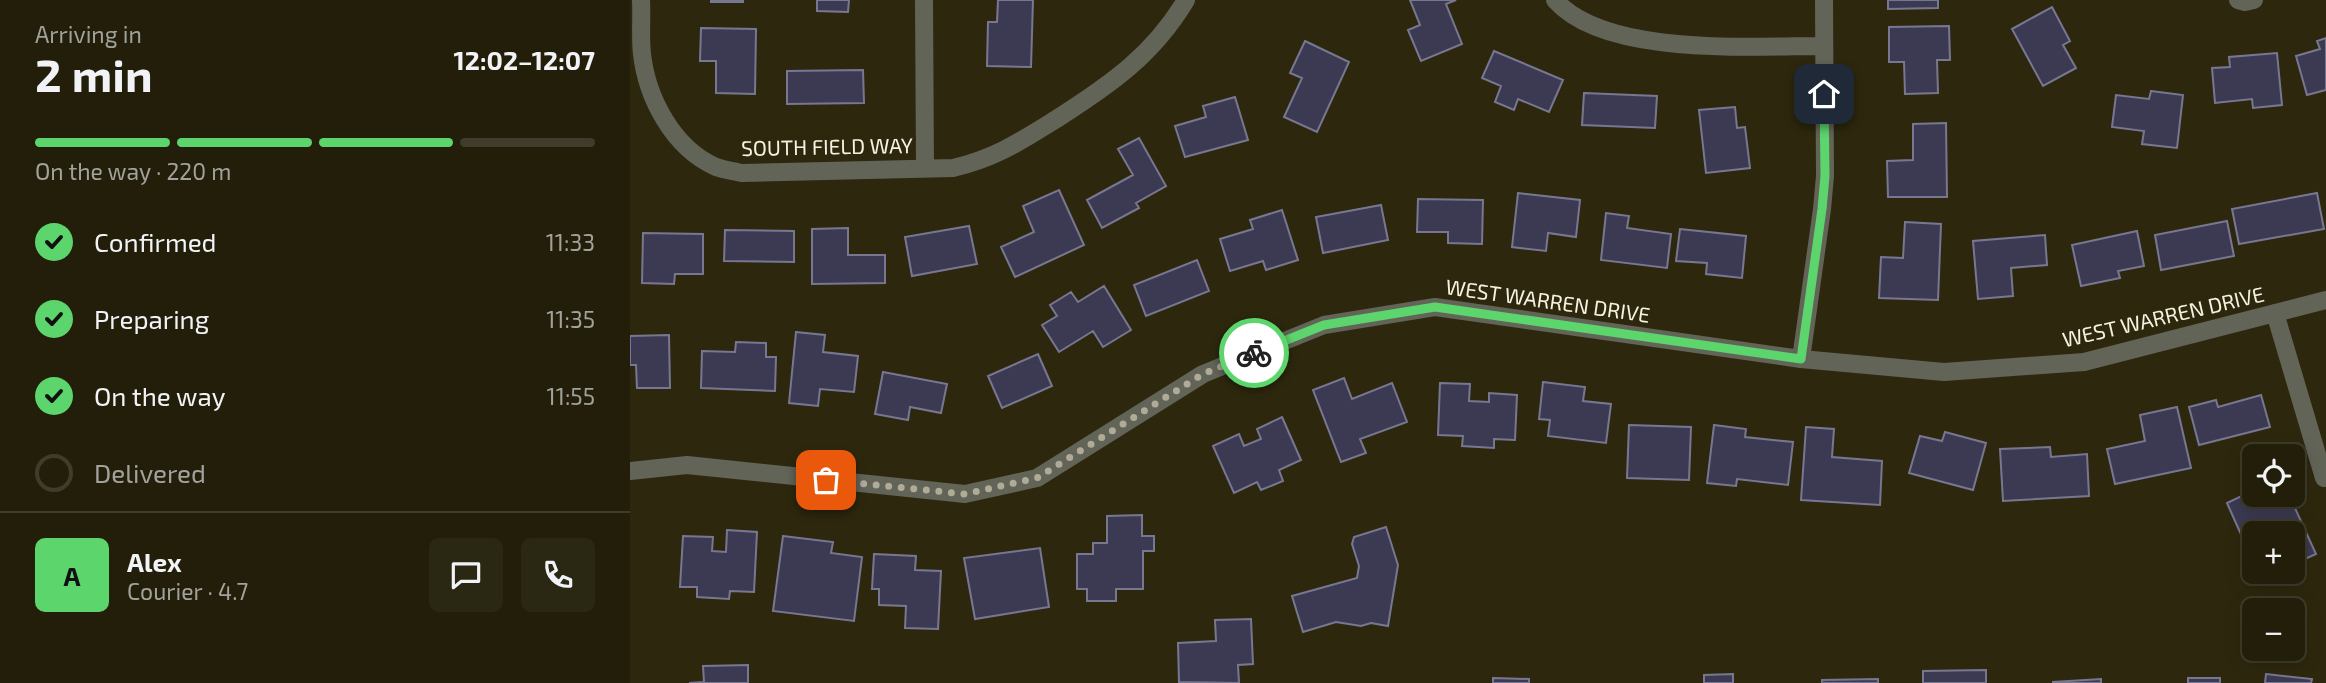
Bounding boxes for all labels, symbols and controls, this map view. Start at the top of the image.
text: Arriving in [35,20,142,48]
text: 12:02–12:07 [454,44,595,75]
text: 2 min [35,46,153,101]
pin [1794,64,1854,124]
icon: home [1805,75,1843,113]
street label: SOUTH FIELD WAY [741,132,913,160]
text: On the way · 220 m [35,157,231,185]
icon: check [35,223,73,261]
text: Confirmed [94,226,217,257]
text: 11:33 [546,228,595,256]
street label: WEST WARREN DRIVE [1444,273,1652,327]
street label: WEST WARREN DRIVE [2060,281,2266,351]
icon: check [35,300,73,338]
text: Preparing [94,303,209,334]
text: 11:35 [546,305,595,333]
courier [1219,318,1289,388]
icon: bike [1235,334,1273,372]
icon: check [35,377,73,415]
text: On the way [94,380,225,411]
text: 11:55 [547,382,595,410]
map controls [2242,444,2305,661]
button: locate [2242,444,2305,507]
pin [796,450,856,510]
text: Delivered [94,457,206,488]
icon: bag [807,461,845,499]
button: + [2242,521,2305,584]
button: chat [429,538,503,612]
button: phone [521,538,595,612]
text: Alex [127,546,182,577]
text: A [64,560,80,591]
text: Courier · 4.7 [127,577,248,605]
button: − [2242,598,2305,661]

